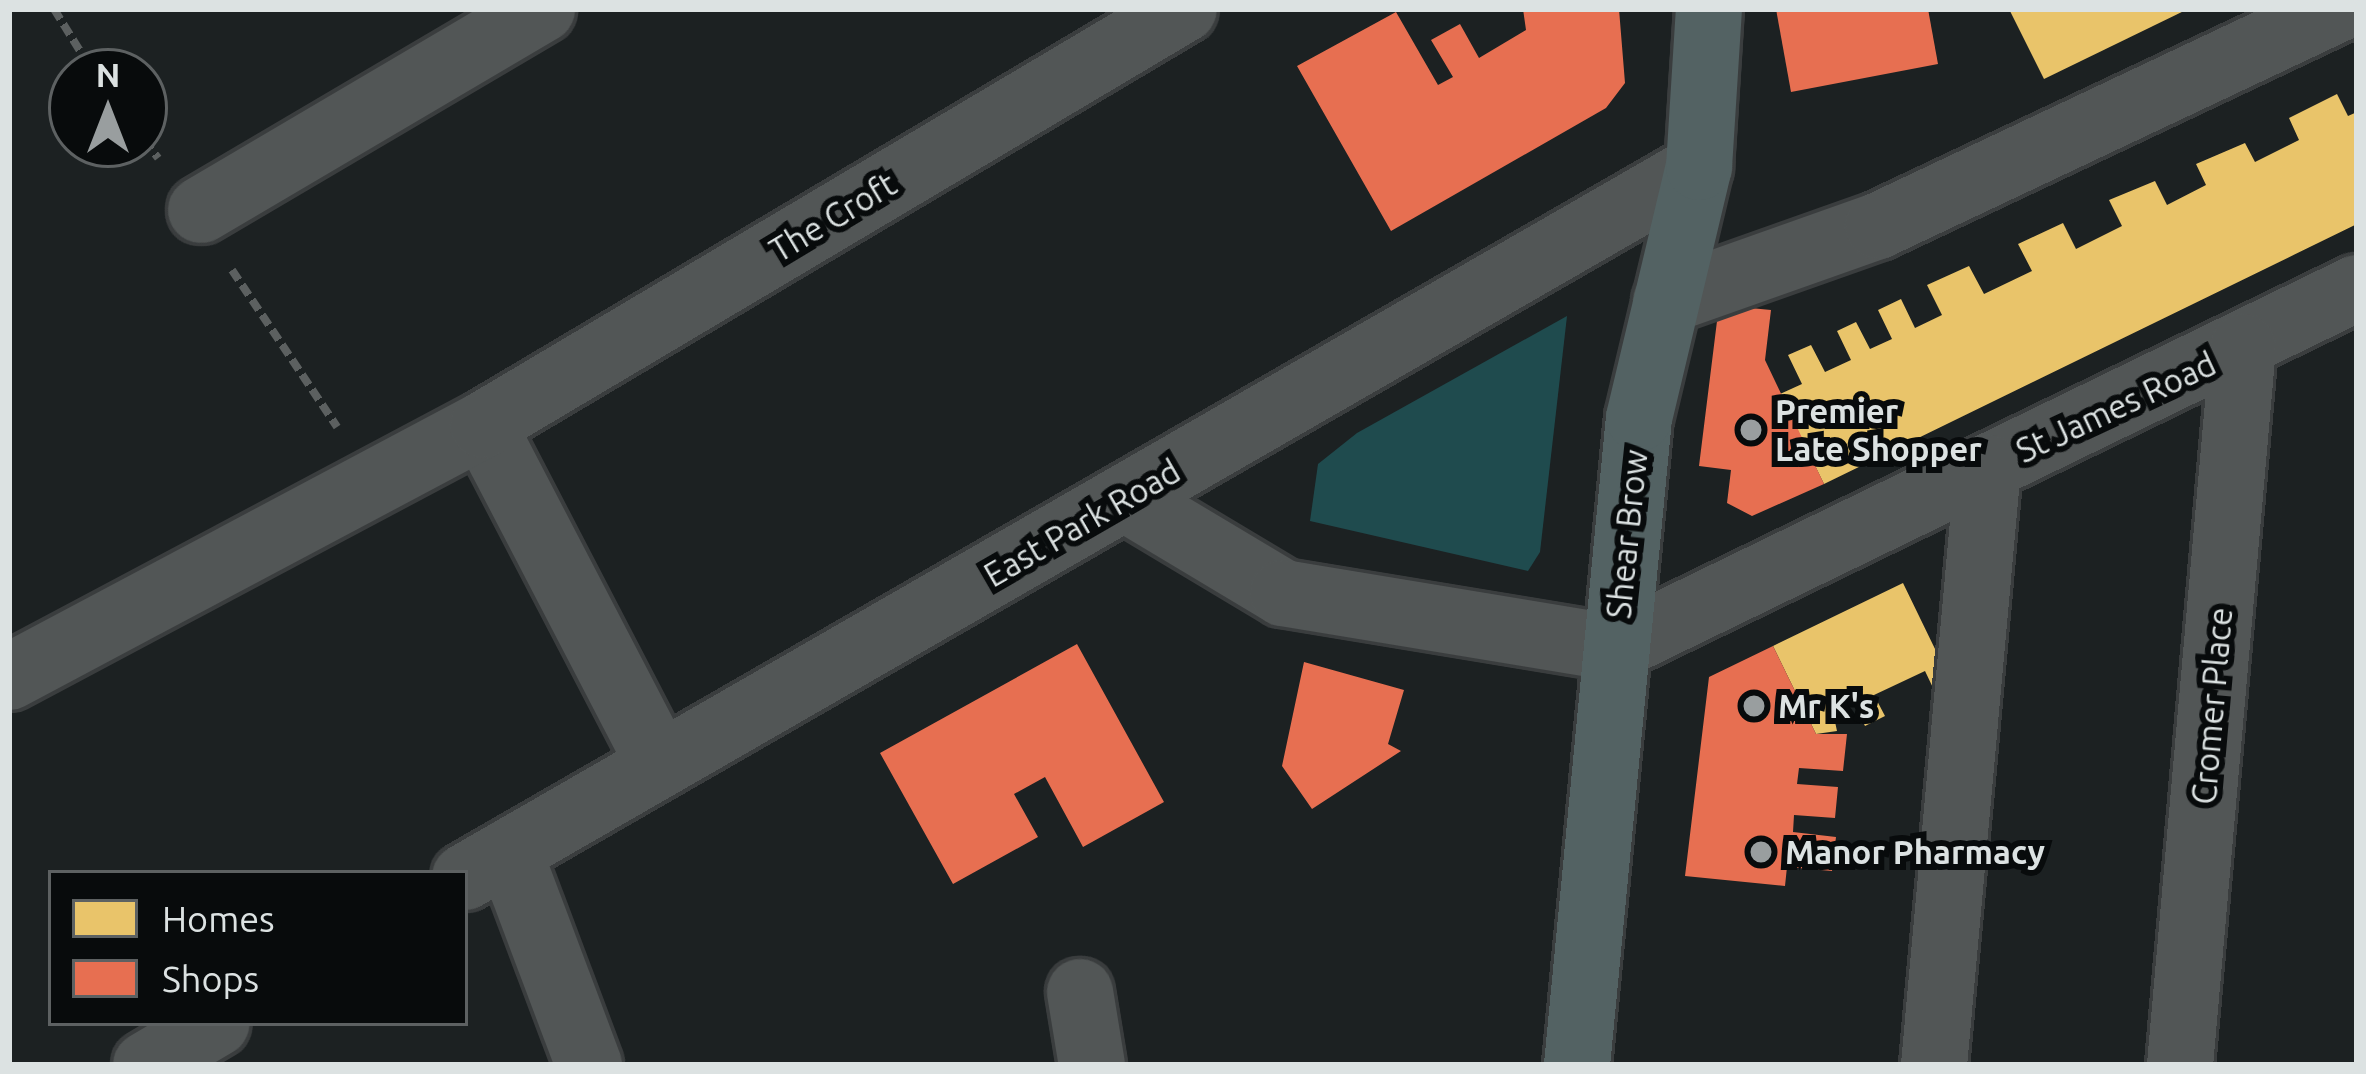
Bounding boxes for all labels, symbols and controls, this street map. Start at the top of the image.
north arrow [48,48,168,168]
text: N [96,56,120,93]
street label: The Croft [763,164,903,270]
street label: St James Road [2010,343,2222,471]
place label: Premier Late Shopper [1775,391,1982,469]
marker: Premier Late Shopper [1738,417,1764,443]
street label: Shear Brow [1598,448,1656,620]
street label: East Park Road [977,451,1187,595]
street label: Cromer Place [2184,606,2240,806]
place label: Mr K's [1778,686,1874,726]
marker: Mr K's [1741,693,1767,719]
place label: Manor Pharmacy [1785,832,2045,872]
marker: Manor Pharmacy [1748,839,1774,865]
legend [48,870,468,1026]
text: Homes [162,898,275,939]
text: Shops [162,958,259,999]

